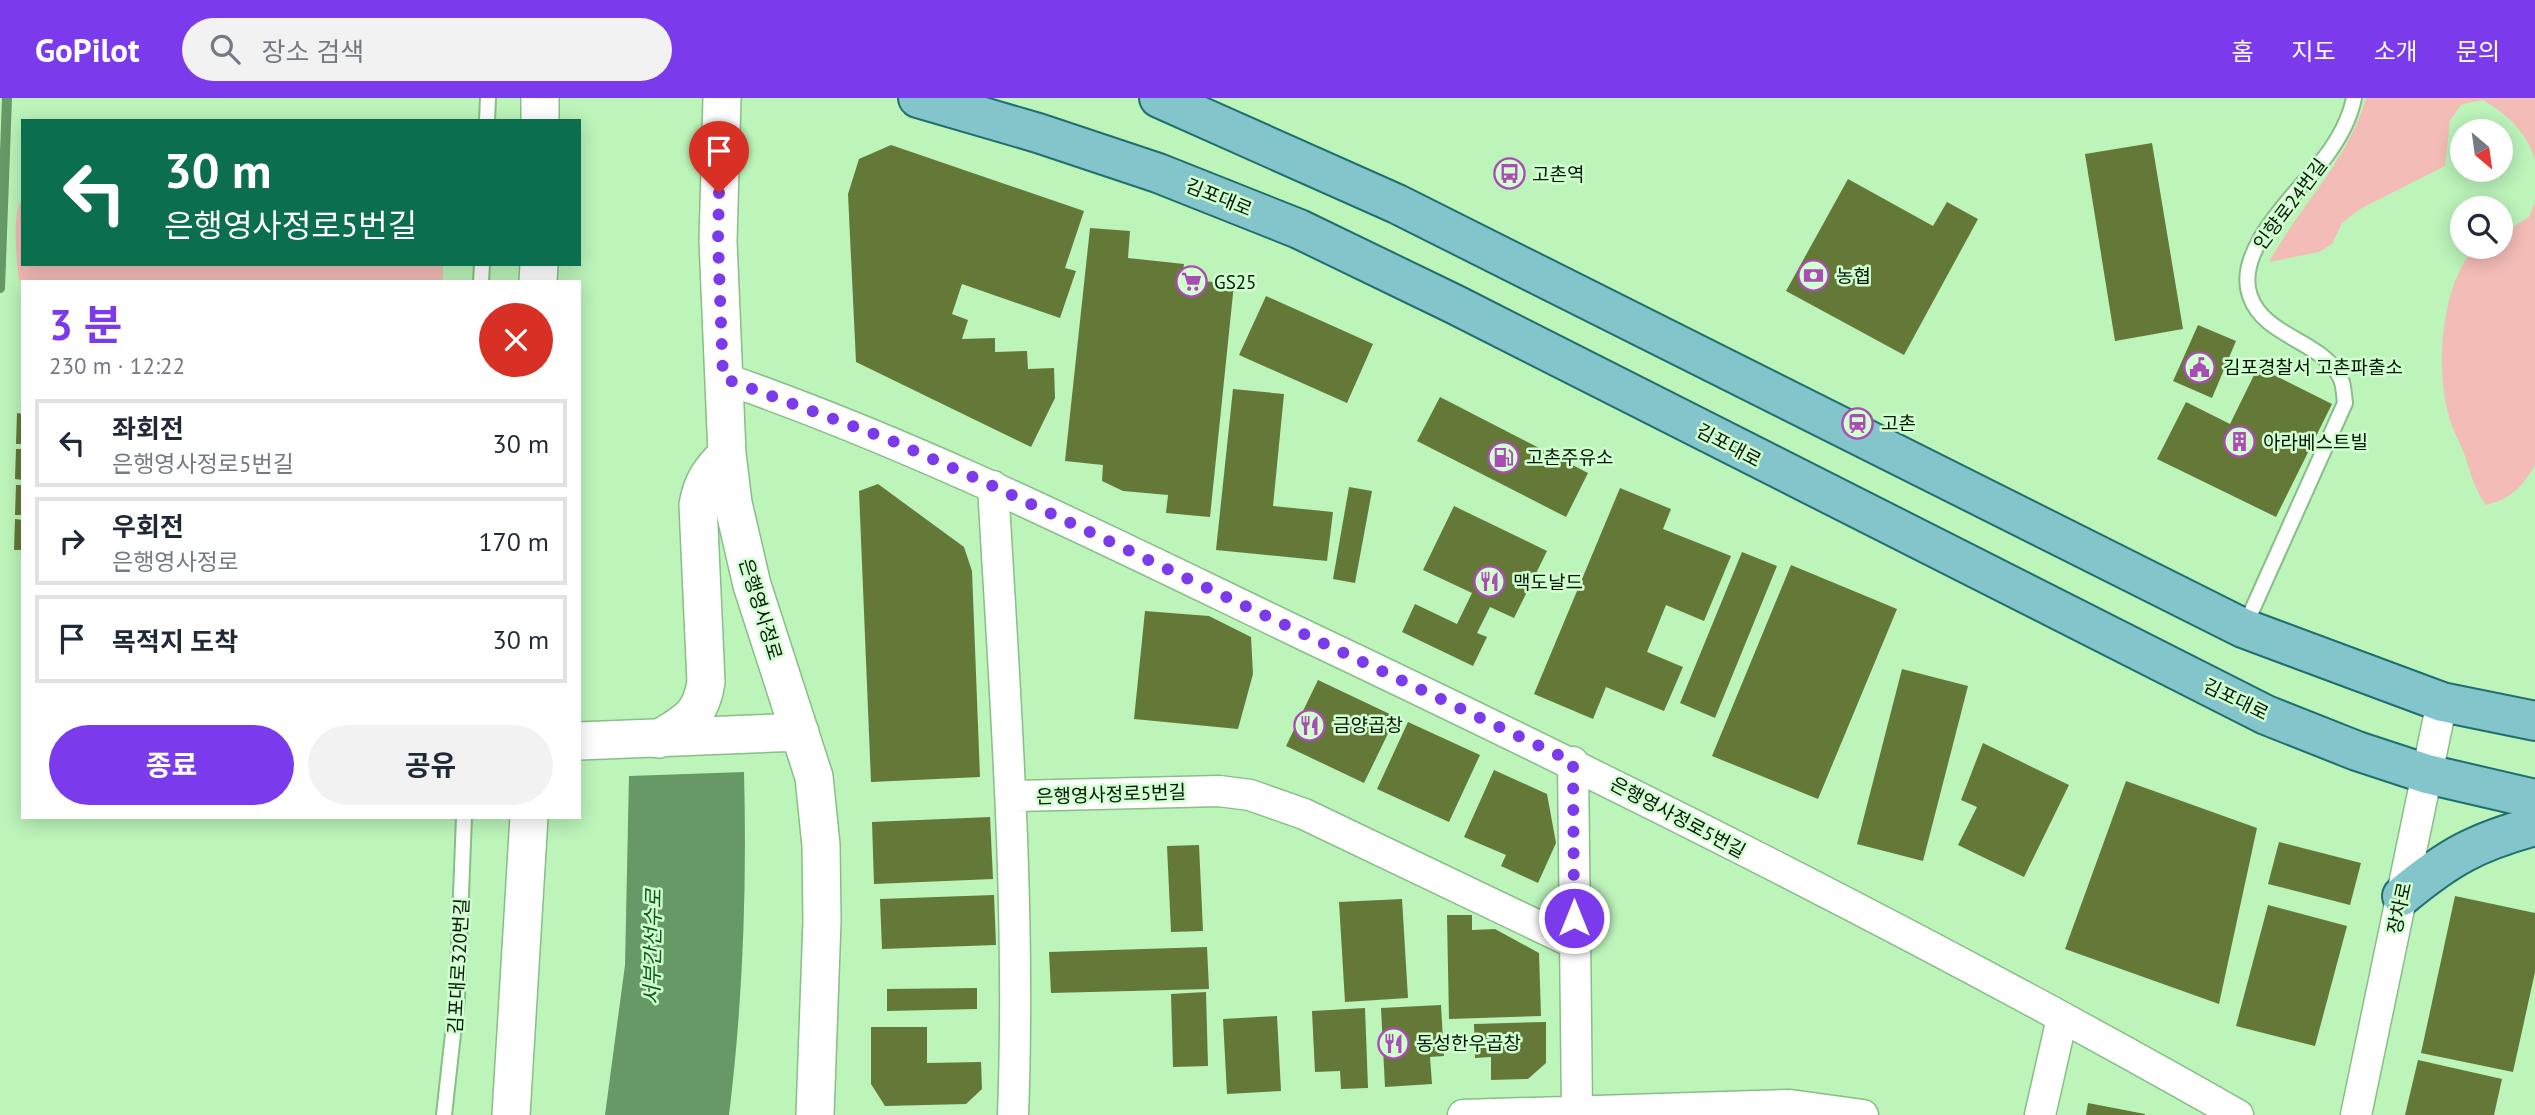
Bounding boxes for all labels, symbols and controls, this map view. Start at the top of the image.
search box [182,18,672,81]
text: GoPilot [35,28,140,71]
icon: search [206,30,244,68]
text: 장소 검색 [262,35,364,68]
text: 홈 [2231,36,2253,67]
text: 지도 [2291,36,2336,67]
text: 소개 [2374,36,2418,67]
text: 문의 [2456,36,2500,67]
north arrow [2450,119,2513,182]
map controls [2450,119,2513,259]
pin [689,121,749,193]
icon: arrive [700,132,738,170]
text: 30 m [164,138,271,202]
icon: left [49,147,140,238]
street label: 인향로24번길 [2248,154,2332,254]
bus stop icon: 고촌역 [1492,157,1526,191]
place label: 고촌역 [1532,162,1584,186]
street label: 김포대로 [1182,173,1256,221]
button: search [2450,196,2513,259]
text: 은행영사정로5번길 [164,204,417,246]
bank icon: 농협 [1796,259,1830,293]
place label: 농협 [1836,264,1871,288]
supermarket icon: GS25 [1174,265,1208,299]
place label: GS25 [1214,270,1256,294]
text: 3 분 [49,297,122,352]
button: close [479,303,553,377]
public building icon: 김포경찰서 고촌파출소 [2183,350,2217,384]
text: 230 m · 12:22 [49,351,185,380]
place label: 김포경찰서 고촌파출소 [2223,355,2403,379]
station icon: 고촌 [1841,406,1875,440]
place label: 고촌 [1881,411,1916,435]
text: 좌회전 [112,412,184,445]
street label: 김포대로 [1692,418,1766,472]
icon: left [53,424,91,462]
building icon: 아라베스트빌 [2223,425,2257,459]
text: 30 m [493,427,549,460]
place label: 아라베스트빌 [2263,430,2368,454]
fuel station icon: 고촌주유소 [1486,440,1520,474]
place label: 고촌주유소 [1526,445,1613,469]
text: 은행영사정로5번길 [112,449,294,478]
text: 우회전 [112,510,184,543]
icon: right [53,522,91,560]
text: 170 m [478,525,549,558]
text: 은행영사정로 [112,547,239,576]
street label: 은행영사정로 [734,555,788,663]
restaurant icon: 맥도날드 [1473,565,1507,599]
place label: 맥도날드 [1513,570,1583,594]
icon: arrive [53,620,91,658]
text: 30 m [493,623,549,656]
text: 목적지 도착 [112,625,238,658]
street label: 김포대로 [2199,673,2273,725]
restaurant icon: 금양곱창 [1293,708,1327,742]
place label: 금양곱창 [1333,713,1403,737]
button: 종료 [49,725,294,805]
button: 공유 [308,725,553,805]
street label: 은행영사정로5번길 [1606,771,1750,863]
street label: 은행영사정로5번길 [1036,779,1186,809]
street label: 장차로 [2382,880,2416,936]
position arrow [1537,881,1611,955]
water label: 서부간선수로 [638,887,667,1005]
street label: 김포대로320번길 [442,897,474,1035]
restaurant icon: 동성한우곱창 [1376,1026,1410,1060]
place label: 동성한우곱창 [1416,1031,1521,1055]

